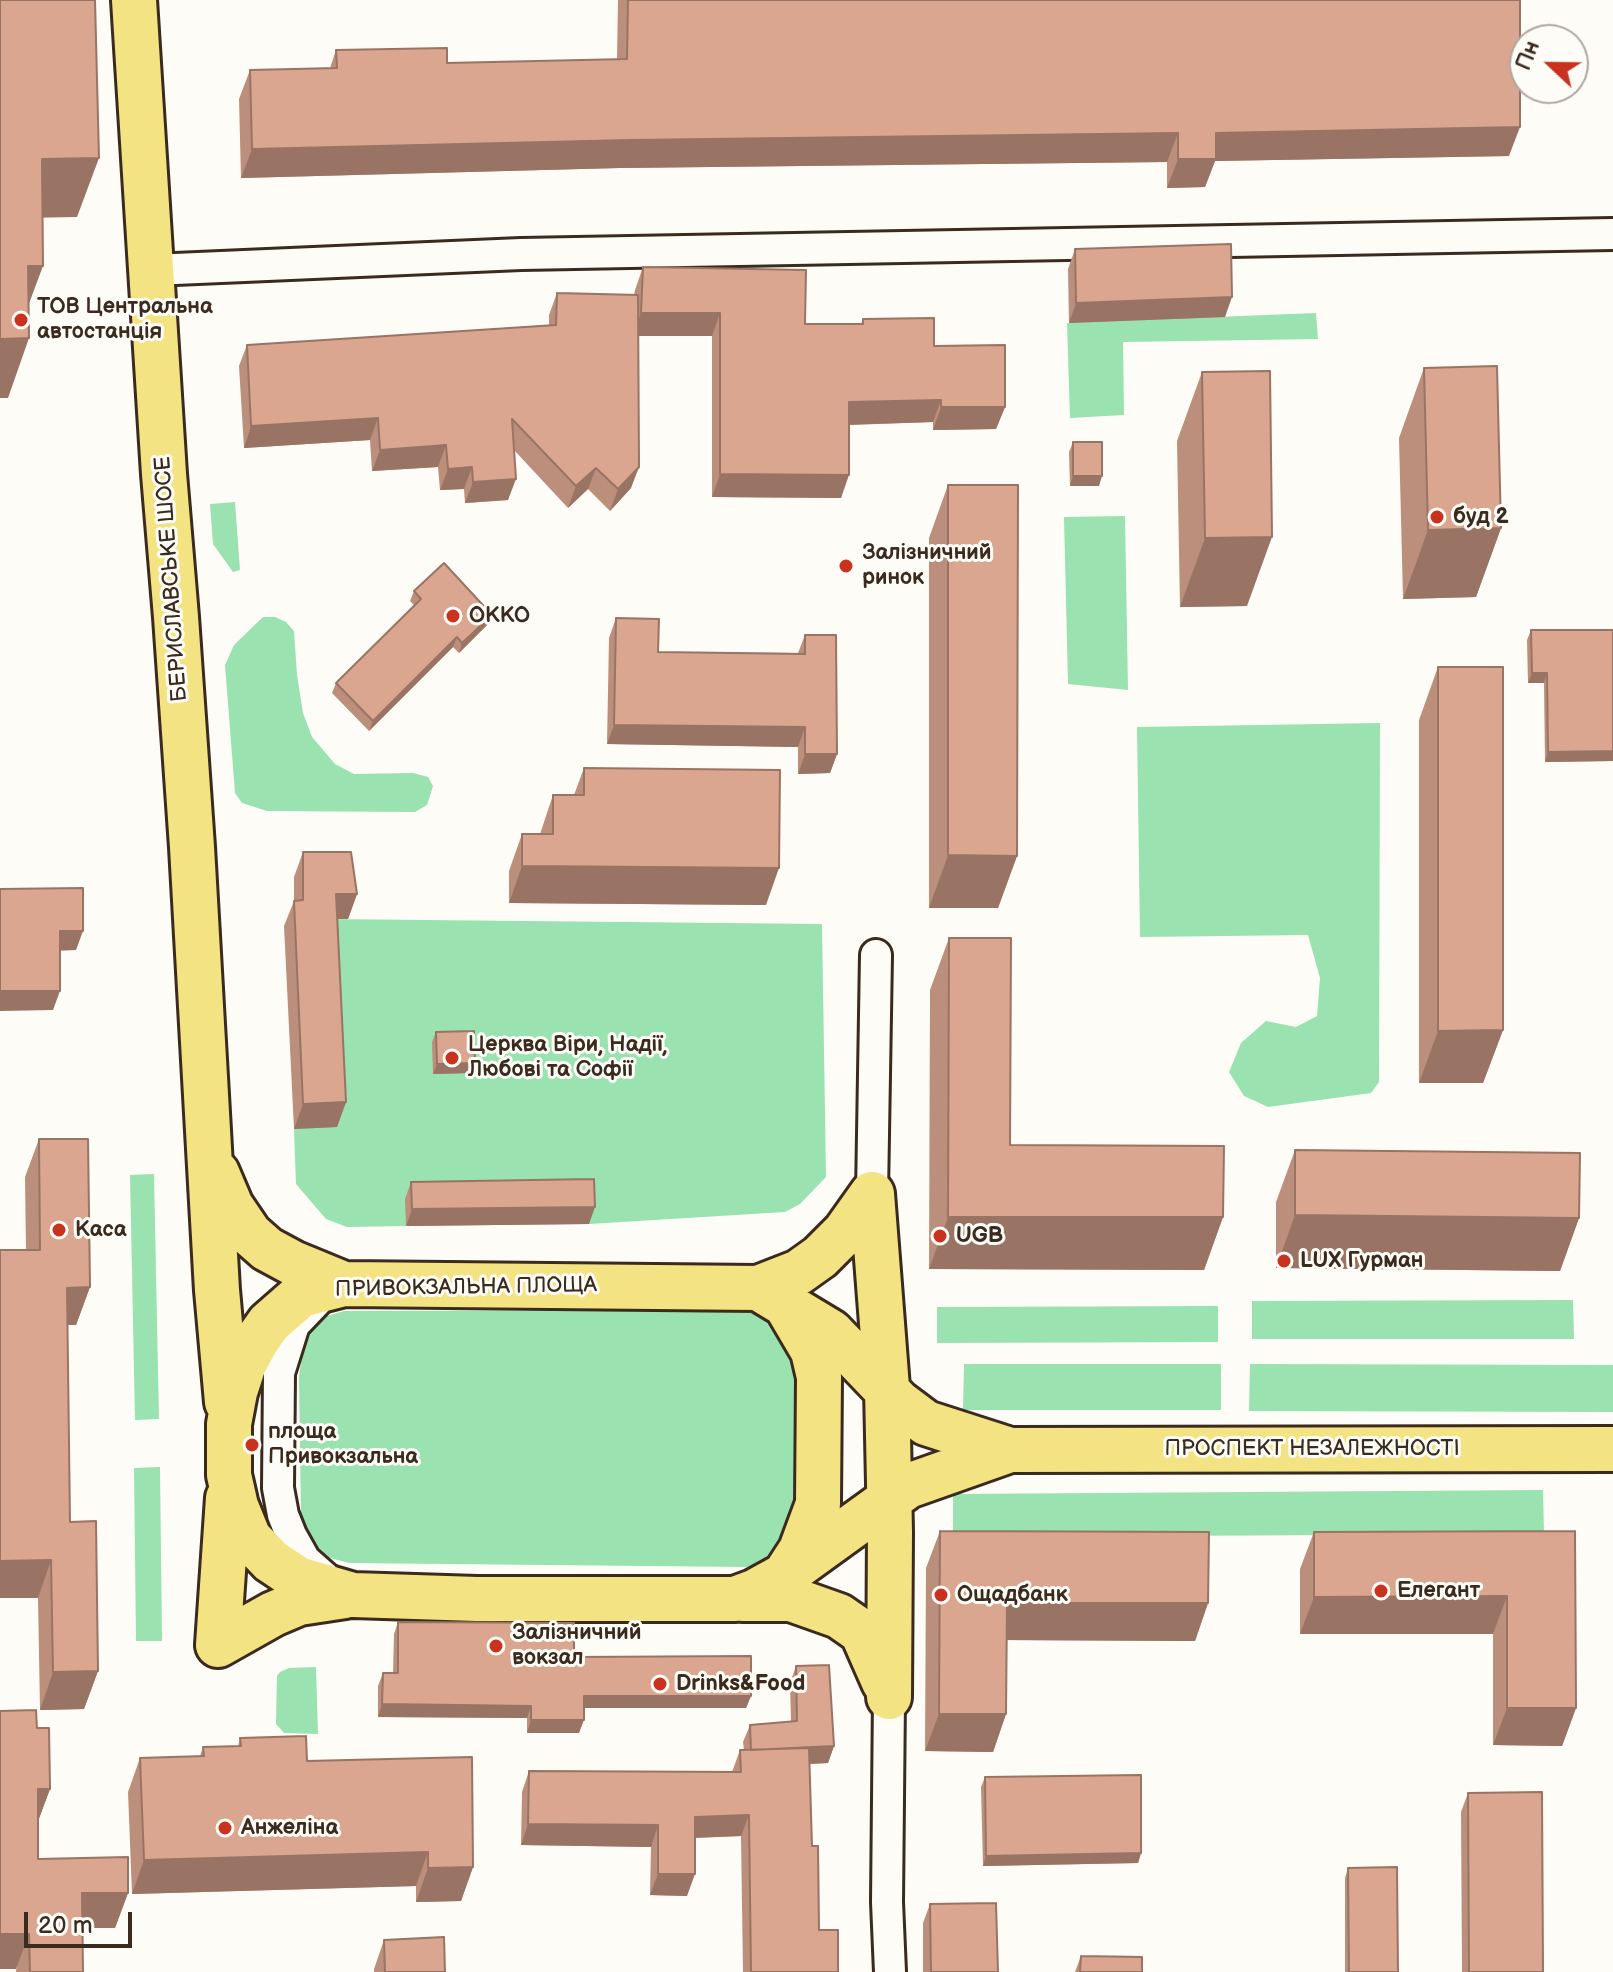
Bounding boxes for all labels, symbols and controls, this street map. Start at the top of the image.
north arrow [1509,24,1589,104]
text: Пн [1510,37,1546,74]
place label: ТОВ Центральна автостанція [37,294,213,346]
marker: ТОВ Центральна автостанція [12,311,30,329]
street label: БЕРИСЛАВСЬКЕ ШОСЕ [150,455,194,703]
place label: буд 2 [1453,504,1509,530]
marker: буд 2 [1428,508,1446,526]
place label: Залізничний ринок [862,540,991,592]
marker: Залізничний ринок [837,557,855,575]
place label: ОККО [469,603,530,629]
marker: ОККО [444,607,462,625]
place label: Церква Віри, Надії, Любові та Софії [468,1032,667,1084]
marker: Церква Віри, Надії, Любові та Софії [443,1049,461,1067]
place label: Каса [75,1217,126,1243]
marker: Каса [50,1221,68,1239]
place label: UGB [956,1223,1003,1249]
marker: UGB [931,1227,949,1245]
place label: LUX Гурман [1300,1248,1423,1274]
marker: LUX Гурман [1275,1252,1293,1270]
street label: ПРИВОКЗАЛЬНА ПЛОЩА [335,1273,597,1303]
place label: площа Привокзальна [268,1419,418,1470]
marker: площа Привокзальна [243,1436,261,1454]
street label: ПРОСПЕКТ НЕЗАЛЕЖНОСТІ [1164,1436,1460,1462]
place label: Елегант [1397,1578,1480,1604]
place label: Ощадбанк [957,1582,1068,1608]
marker: Елегант [1372,1582,1390,1600]
marker: Ощадбанк [932,1586,950,1604]
place label: Залізничний вокзал [512,1620,641,1672]
marker: Залізничний вокзал [487,1637,505,1655]
place label: Drinks&Food [676,1671,805,1697]
marker: Drinks&Food [651,1675,669,1693]
place label: Анжеліна [241,1815,338,1841]
marker: Анжеліна [216,1819,234,1837]
scale bar [28,1896,136,1946]
text: 20 m [38,1911,93,1940]

